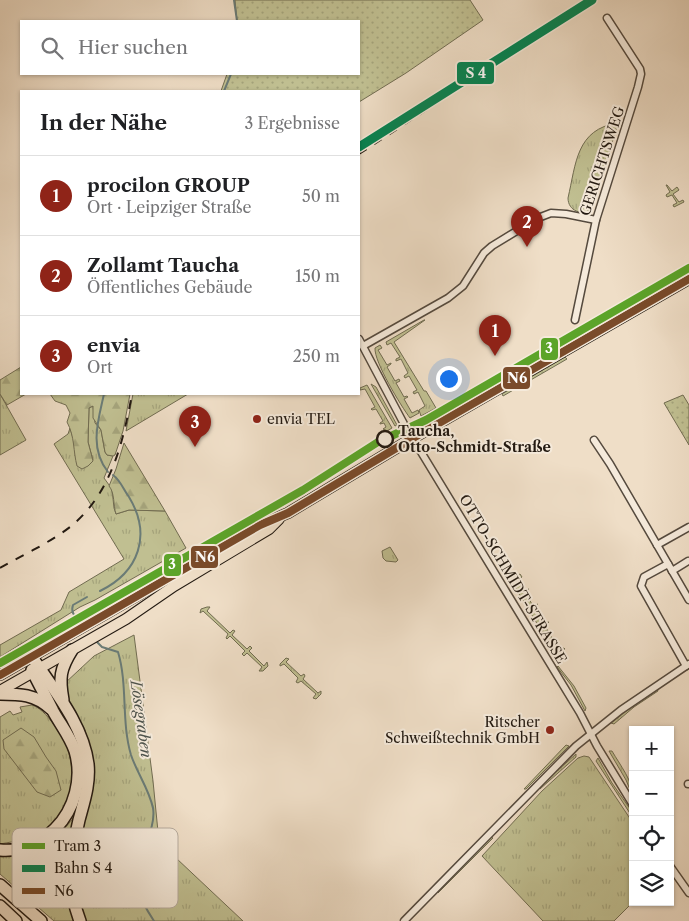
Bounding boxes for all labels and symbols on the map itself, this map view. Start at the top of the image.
line badge: S 4 [456,61,495,85]
text: S 4 [466,64,486,82]
street label: GERICHTSWEG [576,104,628,218]
pin: 2 [511,206,543,247]
pin: 1 [479,315,511,356]
line badge: 3 [540,337,559,361]
text: 3 [545,339,553,357]
your location [436,366,462,392]
line badge: N6 [502,366,531,390]
text: N6 [507,369,527,387]
pin: 3 [179,406,211,447]
place label: envia TEL [267,410,335,428]
marker: envia TEL [251,413,263,425]
place label: Taucha, Otto-Schmidt-Straße [398,422,551,456]
marker: Taucha, Otto-Schmidt-Straße [376,430,394,448]
street label: OTTO-SCHMIDT-STRASSE [455,491,571,667]
line badge: N6 [190,545,219,569]
text: N6 [195,548,215,566]
line badge: 3 [163,553,182,577]
text: 3 [168,555,176,573]
water label: Lösegraben [126,678,156,759]
place label: Ritscher Schweißtechnik GmbH [385,713,540,747]
marker: Ritscher Schweißtechnik GmbH [544,724,556,736]
legend [12,828,178,908]
text: Tram 3 [54,837,101,855]
text: Bahn S 4 [54,859,113,877]
text: N6 [54,882,74,900]

